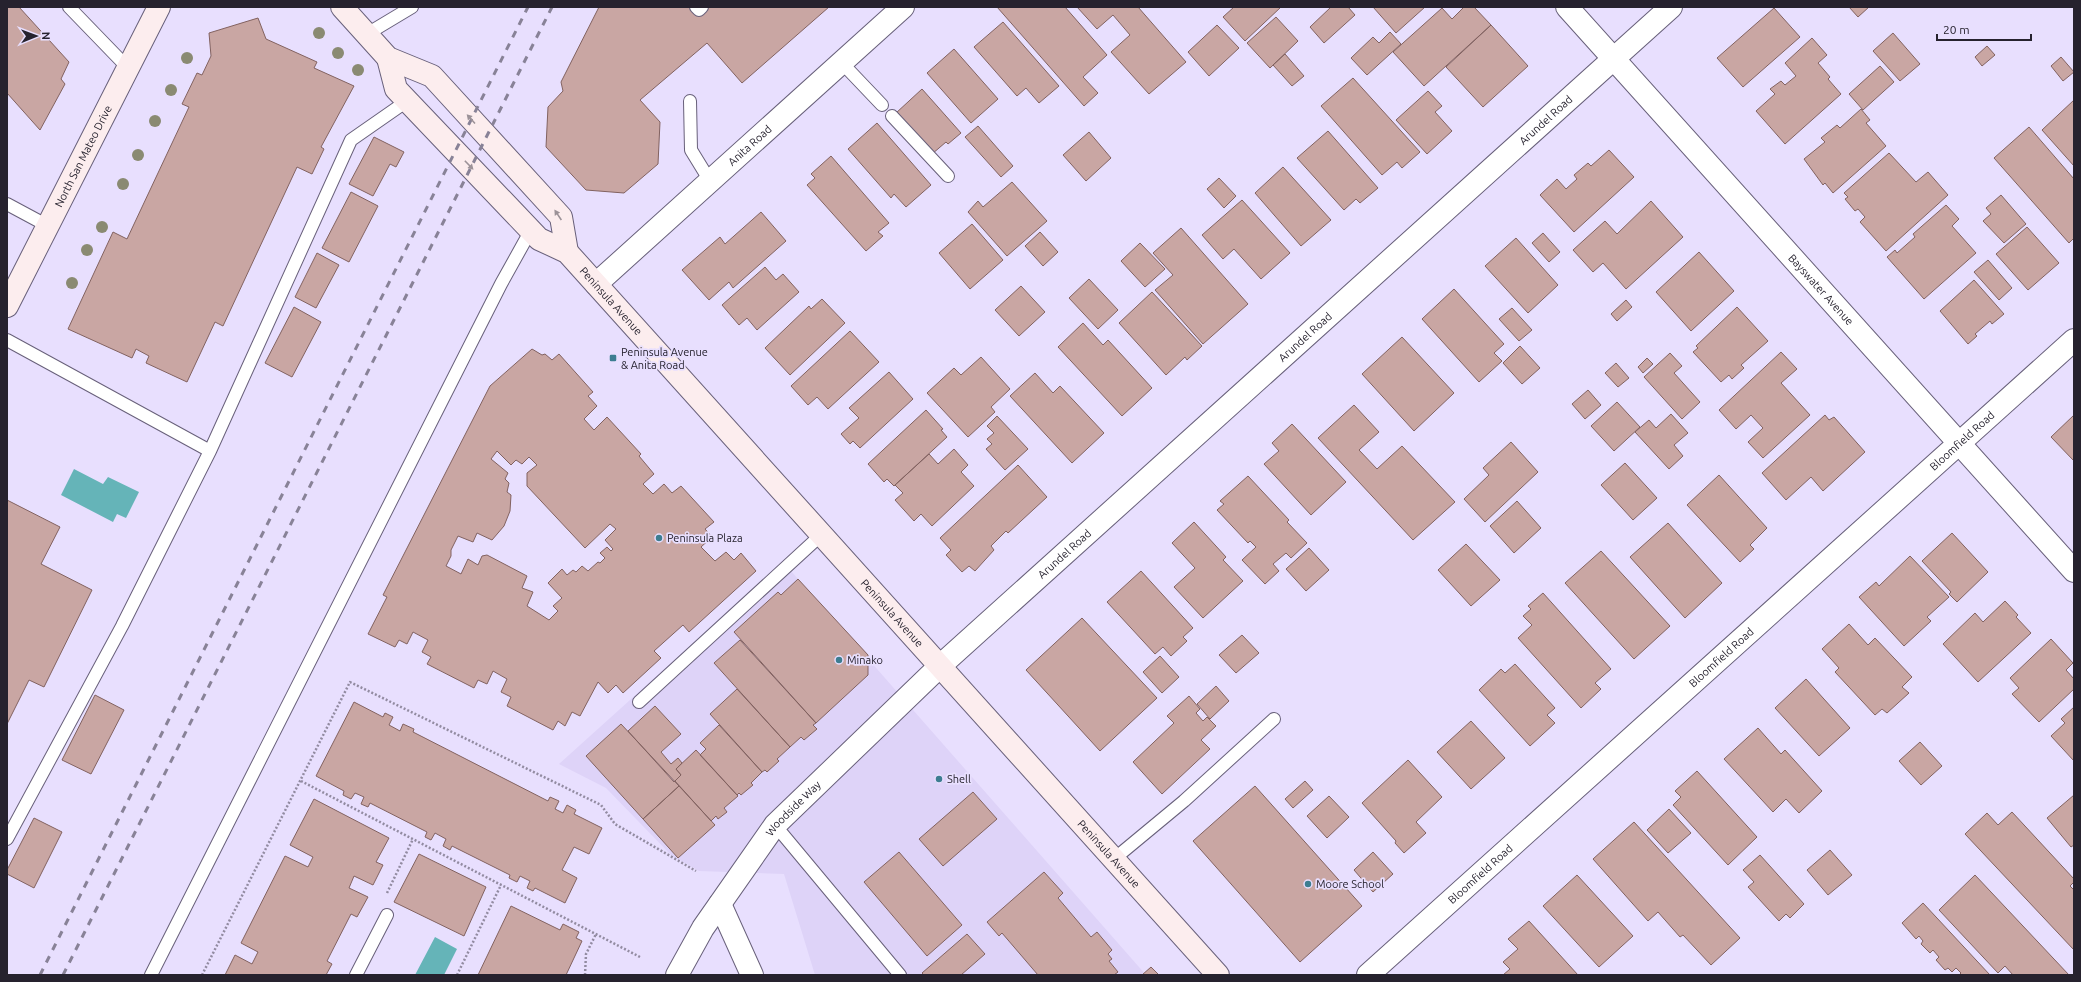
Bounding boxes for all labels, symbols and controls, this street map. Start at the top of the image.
north arrow [16,16,56,56]
scale bar [1937,16,2031,42]
text: 20 m [1943,23,1970,36]
text: N [40,32,52,40]
street label: Arundel Road [1517,93,1575,147]
street label: North San Mateo Drive [52,103,114,209]
one-way arrow [467,114,476,123]
street label: Anita Road [726,123,774,168]
one-way arrow [464,160,474,170]
one-way arrow [554,209,562,220]
street label: Bayswater Avenue [1786,252,1856,327]
street label: Peninsula Avenue [578,265,645,337]
street label: Arundel Road [1276,310,1334,364]
place label: Peninsula Avenue & Anita Road [621,346,708,371]
marker: Peninsula Avenue & Anita Road [608,353,618,363]
street label: Bloomfield Road [1927,409,1997,473]
street label: Arundel Road [1035,527,1093,581]
place label: Peninsula Plaza [667,532,743,544]
marker: Peninsula Plaza [654,533,664,543]
street label: Peninsula Avenue [859,577,926,649]
street label: Bloomfield Road [1686,625,1756,689]
place label: Minako [847,654,883,666]
marker: Minako [834,655,844,665]
place label: Shell [947,773,971,785]
marker: Shell [934,774,944,784]
street label: Woodside Way [763,778,824,838]
street label: Peninsula Avenue [1075,818,1142,890]
street label: Bloomfield Road [1446,842,1515,906]
place label: Moore School [1316,878,1384,890]
marker: Moore School [1303,879,1313,889]

